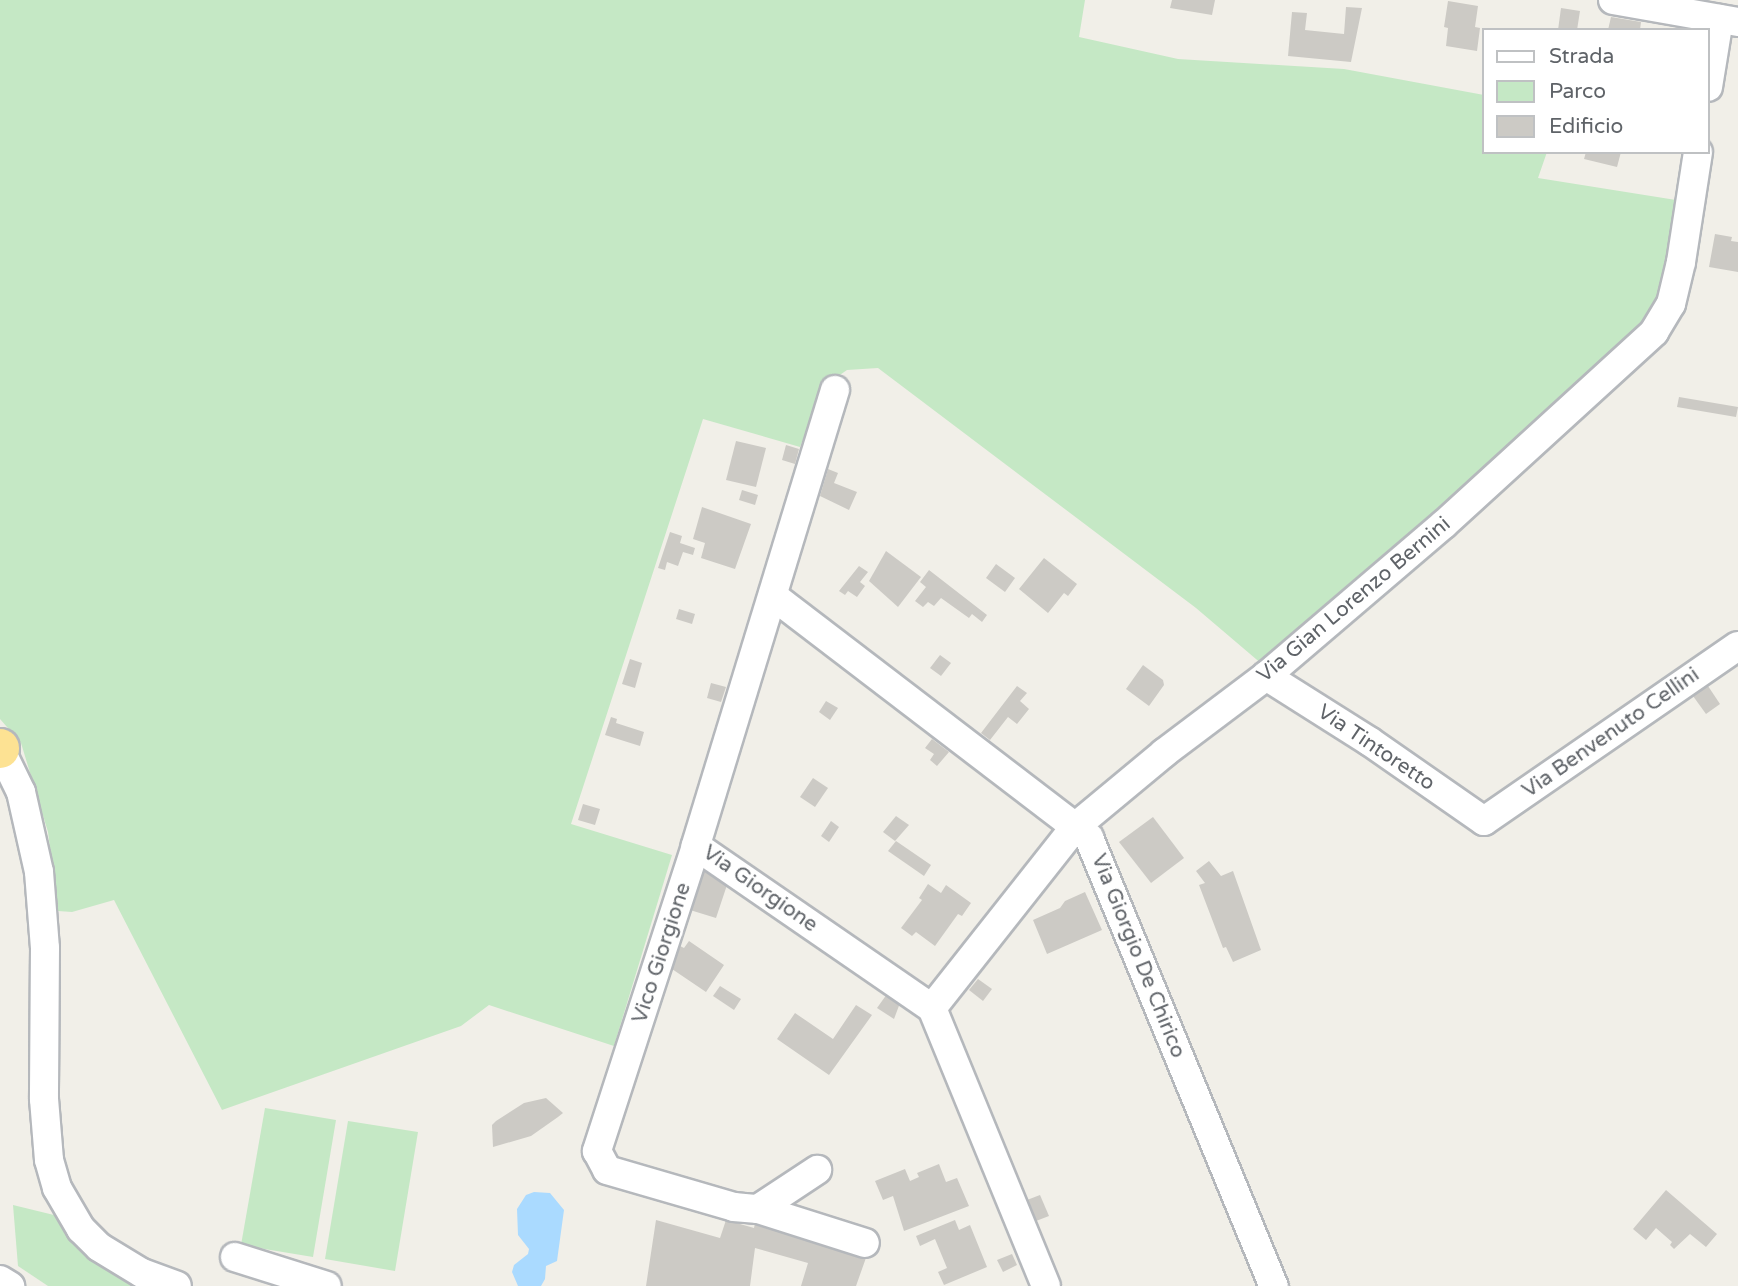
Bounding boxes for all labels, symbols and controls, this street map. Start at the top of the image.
legend [1482,28,1710,154]
text: Strada [1549,44,1614,69]
text: Parco [1549,79,1606,104]
text: Edificio [1549,114,1623,139]
street label: Via Gian Lorenzo Bernini [1252,512,1456,688]
street label: Via Benvenuto Cellini [1518,662,1704,804]
street label: Via Tintoretto [1313,699,1439,797]
street label: Via Giorgione [698,840,822,938]
street label: Via Giorgio De Chirico [1086,850,1190,1062]
street label: Vico Giorgione [627,879,697,1027]

